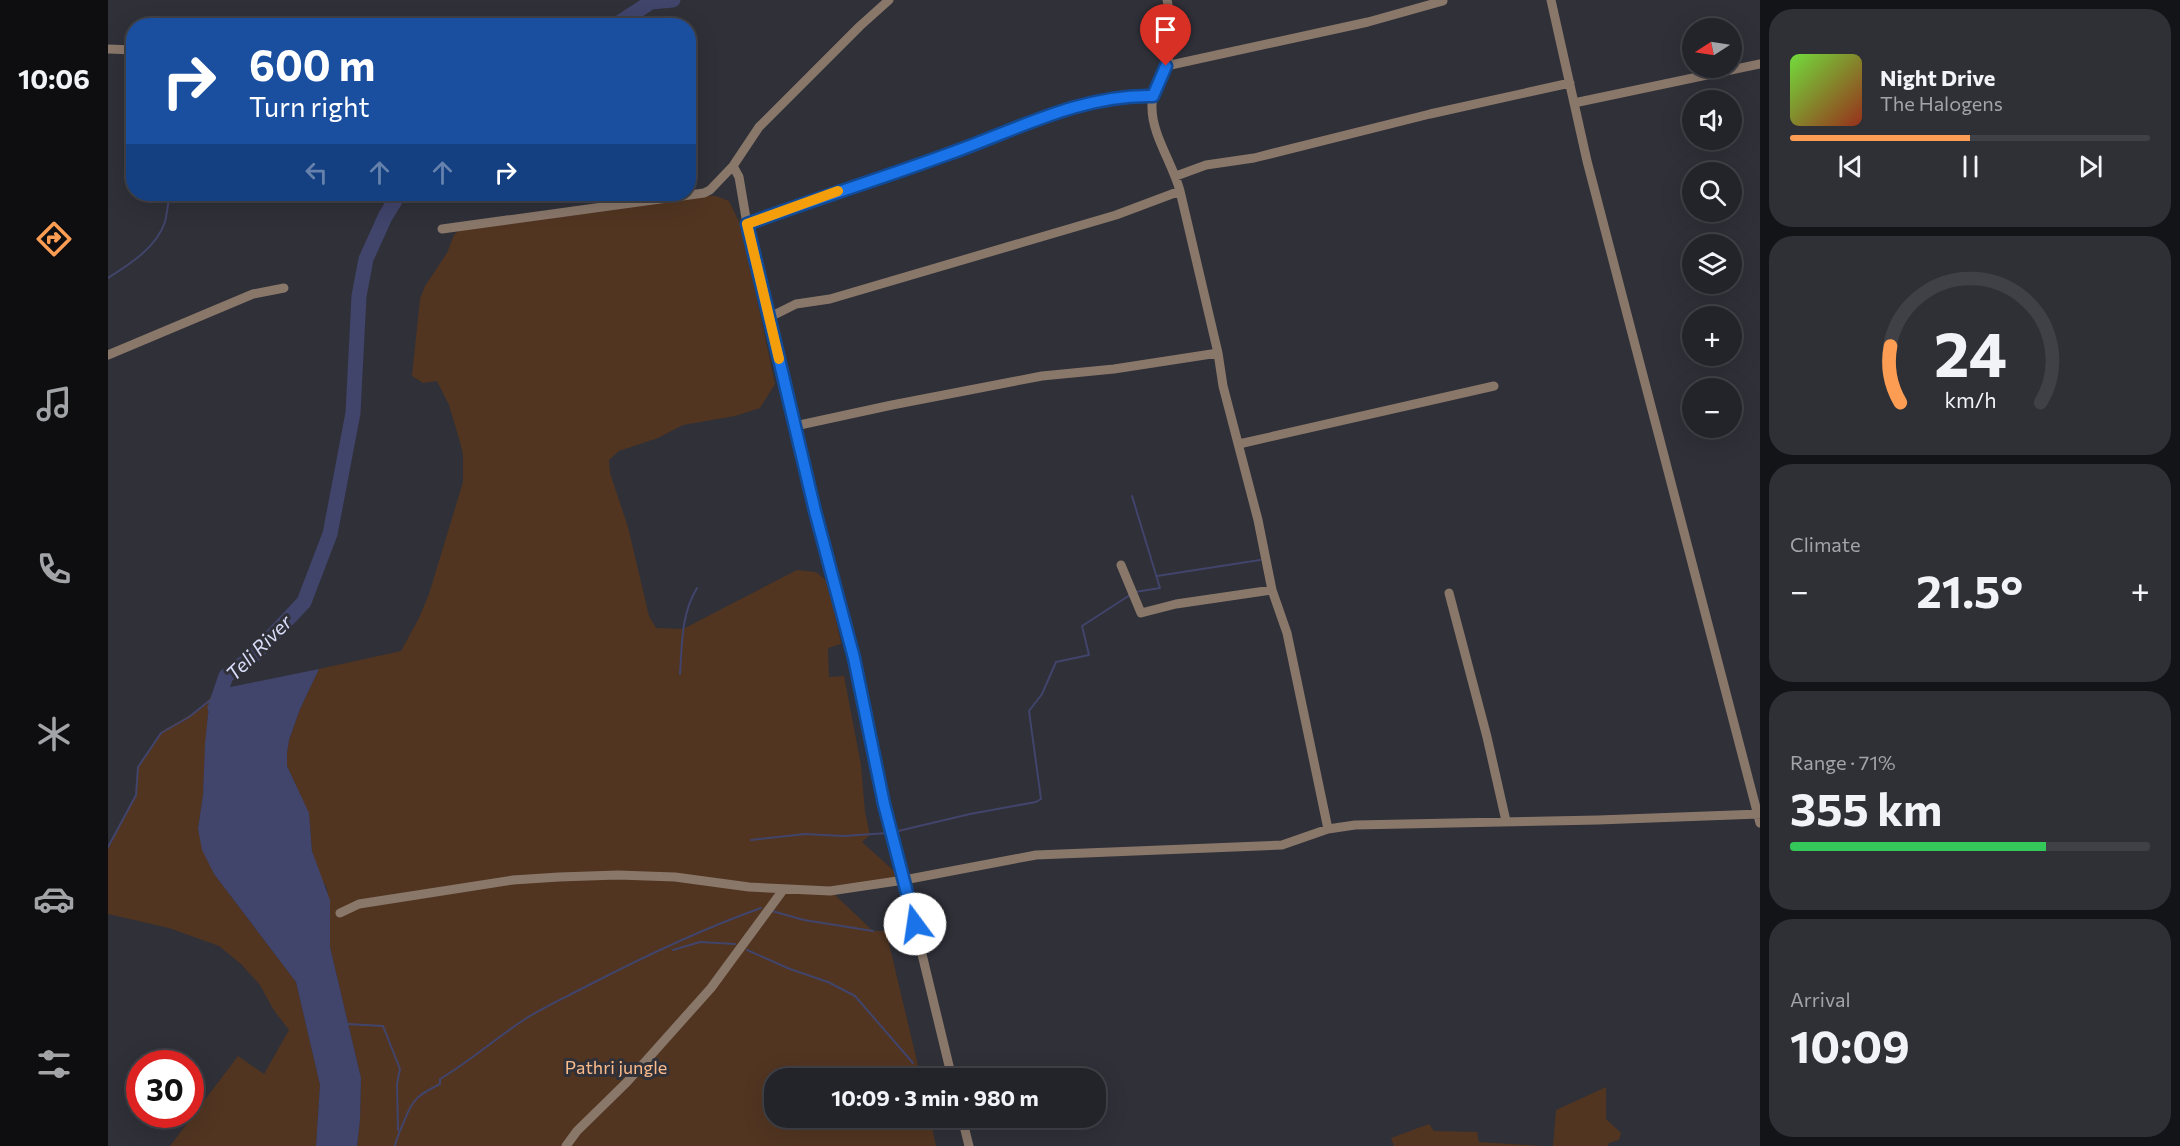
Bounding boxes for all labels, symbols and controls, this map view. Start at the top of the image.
pin [1140,4,1191,66]
icon: arrive [1149,13,1182,46]
north arrow [1682,18,1742,78]
map controls [1682,18,1742,438]
text: 600 m [249,38,375,90]
icon: right [150,42,228,120]
text: 10:06 [18,62,90,95]
text: Night Drive [1880,64,1995,91]
text: Turn right [249,90,369,123]
button: sound [1682,90,1742,150]
text: The Halogens [1880,91,2003,115]
icon: previous [1834,150,1867,183]
icon: pause [1954,150,1987,183]
icon: next [2074,150,2107,183]
icon: left [300,156,333,189]
icon: ahead [363,156,396,189]
icon: ahead [426,156,459,189]
icon: right [489,156,522,189]
button: search [1682,162,1742,222]
icon: directions [33,218,75,260]
button: layers [1682,234,1742,294]
button: + [1682,306,1742,366]
text: 24 [1934,314,2006,390]
button: − [1682,378,1742,438]
icon: music [33,383,75,425]
text: km/h [1944,386,1996,412]
text: Climate [1790,532,1860,556]
icon: phone [33,548,75,590]
text: 21.5° [1916,562,2023,617]
text: − [1790,569,1809,610]
text: + [2131,569,2150,610]
water label: Teli River [220,609,297,685]
icon: climate [33,713,75,755]
text: Range · 71% [1790,750,1896,774]
text: 355 km [1790,780,1942,835]
icon: car [33,878,75,920]
position arrow [883,892,947,956]
text: Arrival [1790,987,1851,1011]
text: 10:09 [1790,1017,1910,1072]
icon: filters [33,1043,75,1085]
speed limit sign: 30 [126,1050,204,1128]
park label: Pathri jungle [565,1056,667,1078]
text: 10:09 · 3 min · 980 m [831,1084,1039,1111]

